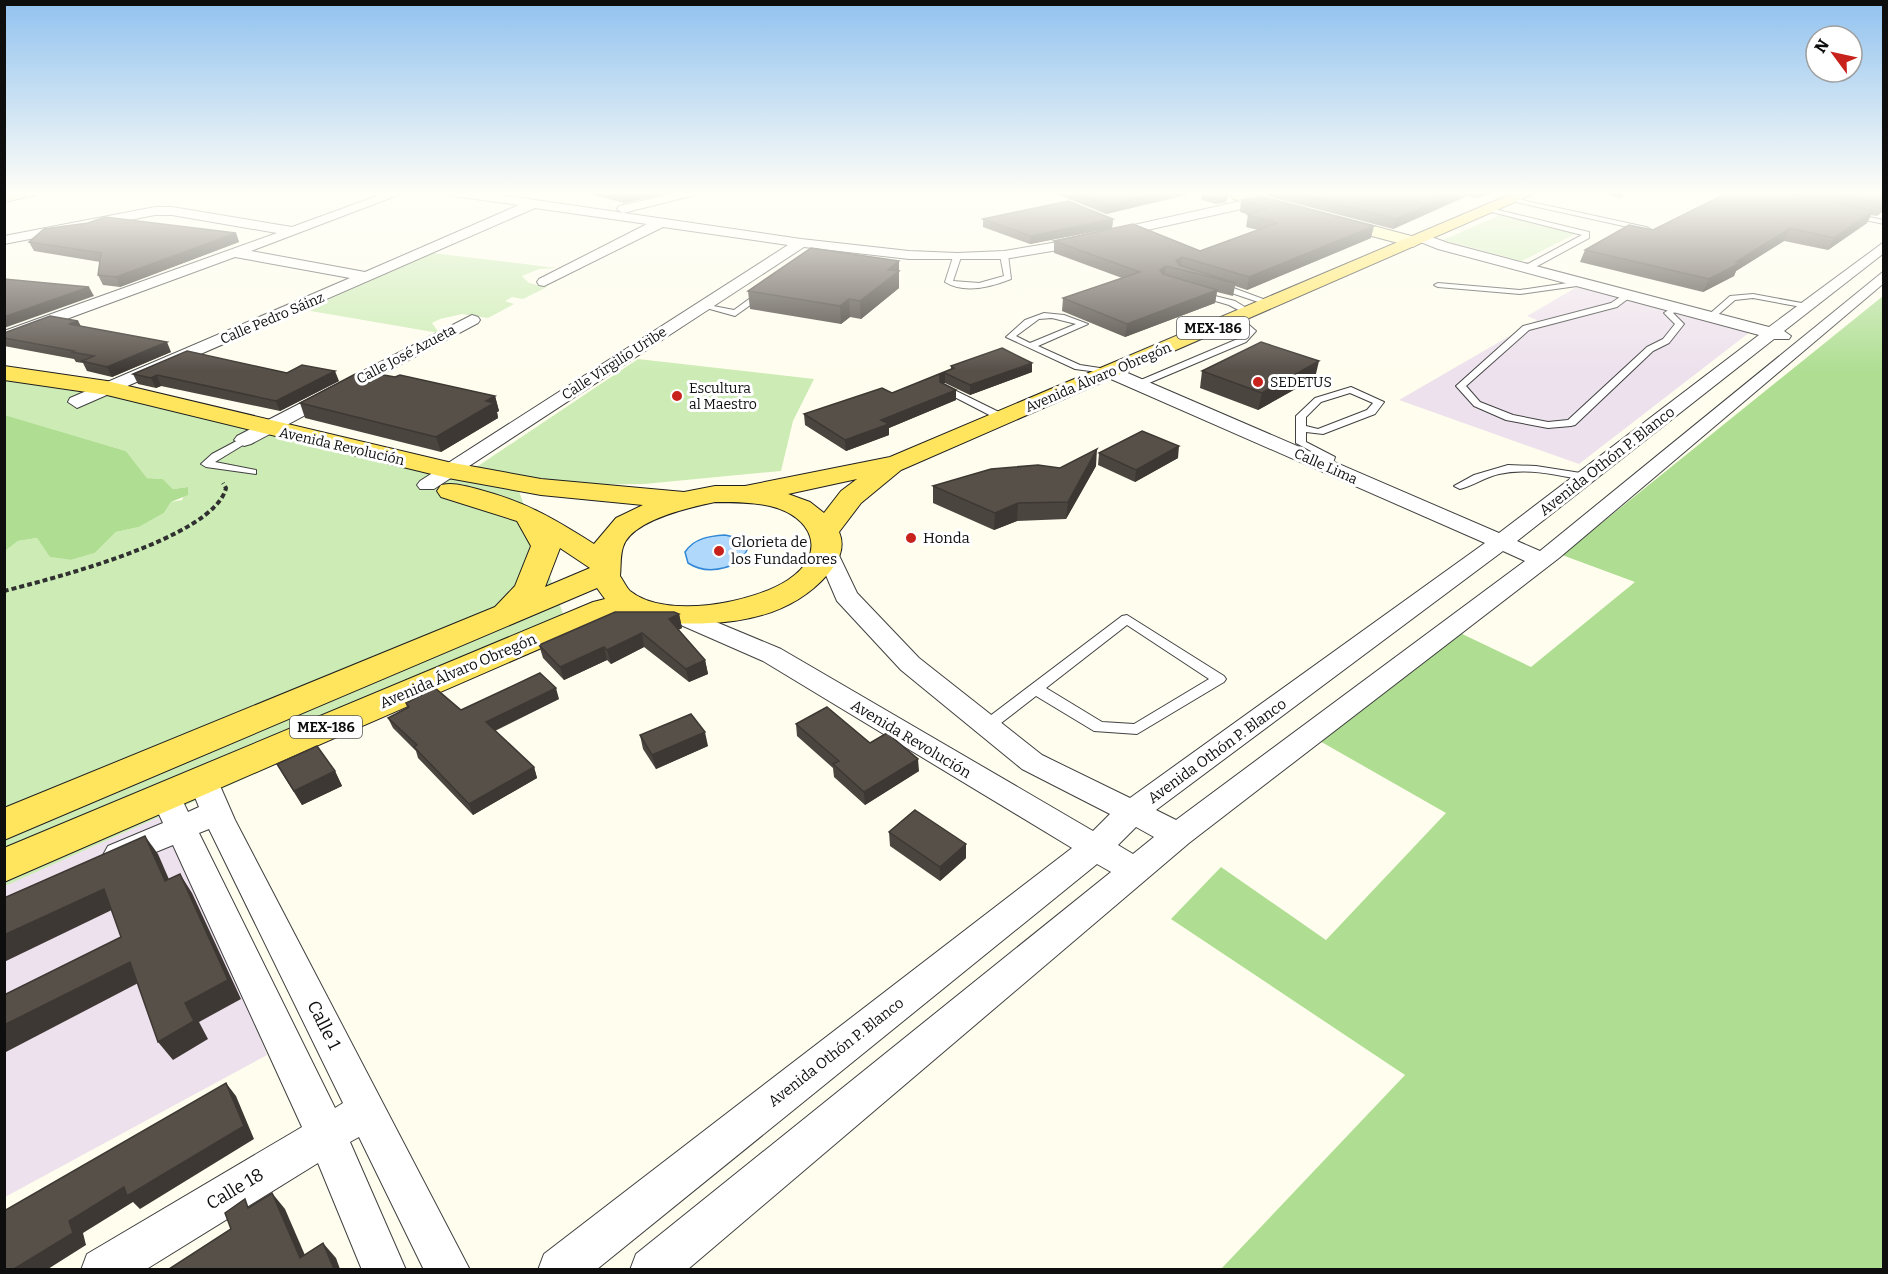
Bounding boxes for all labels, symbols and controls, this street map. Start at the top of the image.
north arrow [1804,24,1864,84]
text: N [1811,36,1833,56]
street label: Calle Pedro Sáinz [218,289,327,348]
road number: MEX-186 [1177,317,1249,339]
street label: Calle José Azueta [354,321,459,388]
street label: Calle Virgilio Uribe [559,323,670,404]
street label: Avenida Álvaro Obregón [1022,338,1174,416]
place label: SEDETUS [1270,374,1332,391]
marker: SEDETUS [1251,375,1265,389]
place label: Escultura al Maestro [689,380,757,413]
marker: Escultura al Maestro [670,389,684,403]
street label: Avenida Othón P. Blanco [1536,403,1678,519]
street label: Avenida Revolución [278,424,406,469]
street label: Calle Lima [1291,445,1360,488]
place label: Honda [923,529,970,547]
marker: Honda [904,531,918,545]
place label: Glorieta de los Fundadores [731,533,837,568]
marker: Glorieta de los Fundadores [712,544,726,558]
street label: Avenida Álvaro Obregón [377,630,539,712]
street label: Avenida Othón P. Blanco [1144,695,1290,807]
street label: Avenida Revolución [848,696,975,782]
road number: MEX-186 [290,716,362,738]
street label: Avenida Othón P. Blanco [765,994,907,1110]
street label: Calle 1 [302,997,346,1054]
street label: Calle 18 [202,1163,268,1215]

